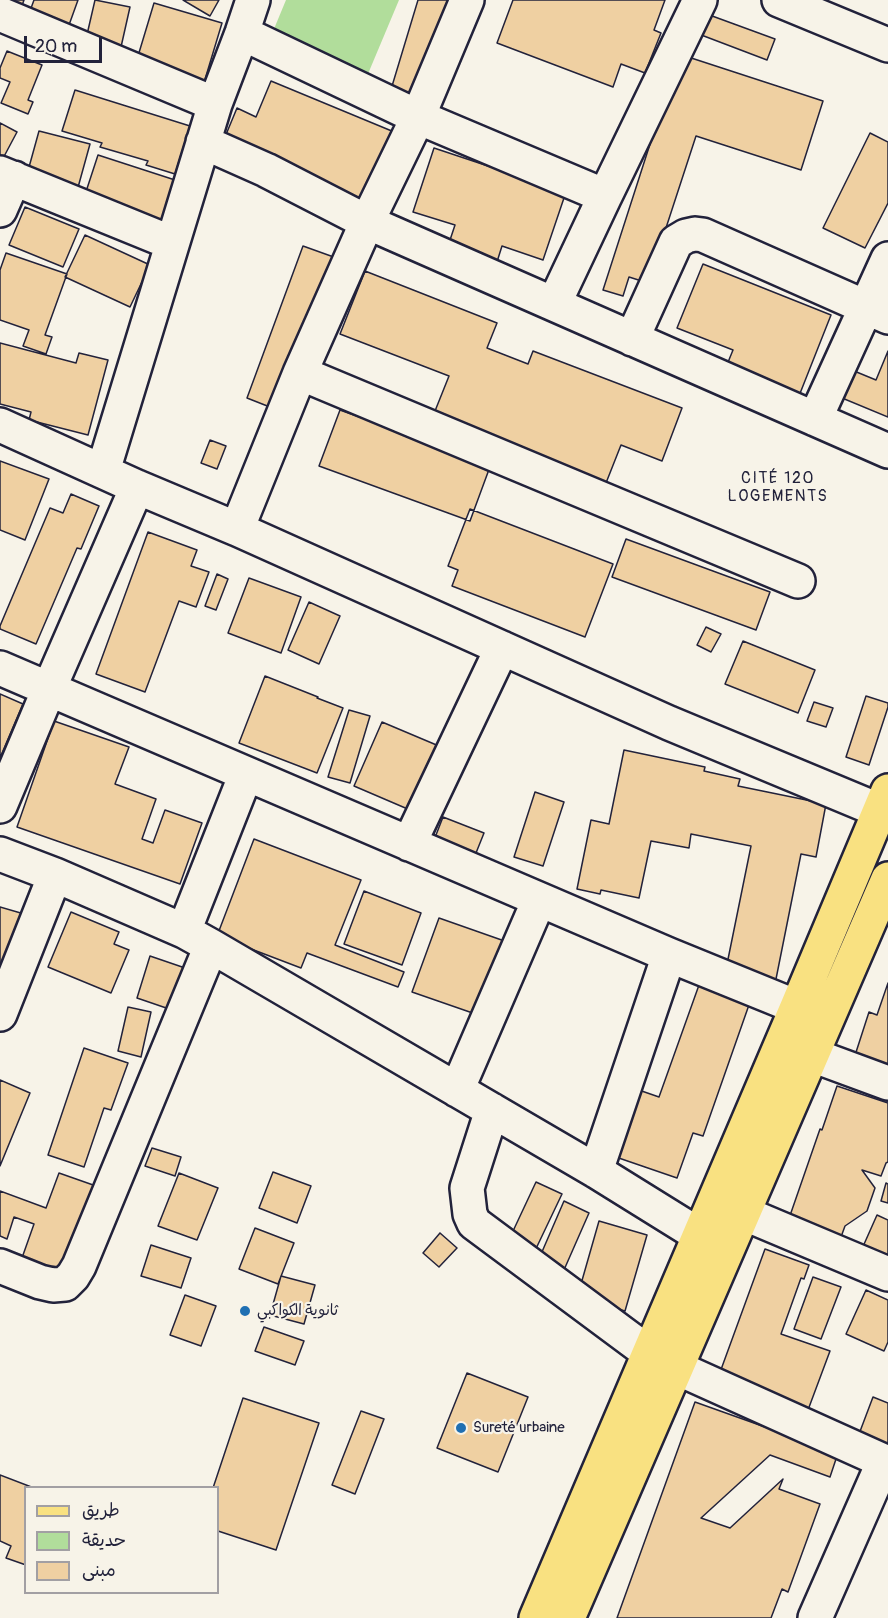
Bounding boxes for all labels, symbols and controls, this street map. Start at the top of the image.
scale bar [27,24,105,62]
text: 20 m [35,35,77,58]
district label: CITÉ 120 LOGEMENTS [728,469,828,507]
place label: ثانوية الكواكبي [257,1302,338,1320]
marker: ثانوية الكواكبي [238,1304,252,1318]
place label: Sureté urbaine [473,1419,565,1437]
marker: Sureté urbaine [454,1421,468,1435]
legend [24,1486,219,1594]
text: طريق [82,1499,120,1522]
text: حديقة [82,1529,126,1552]
text: مبنى [82,1559,116,1582]

